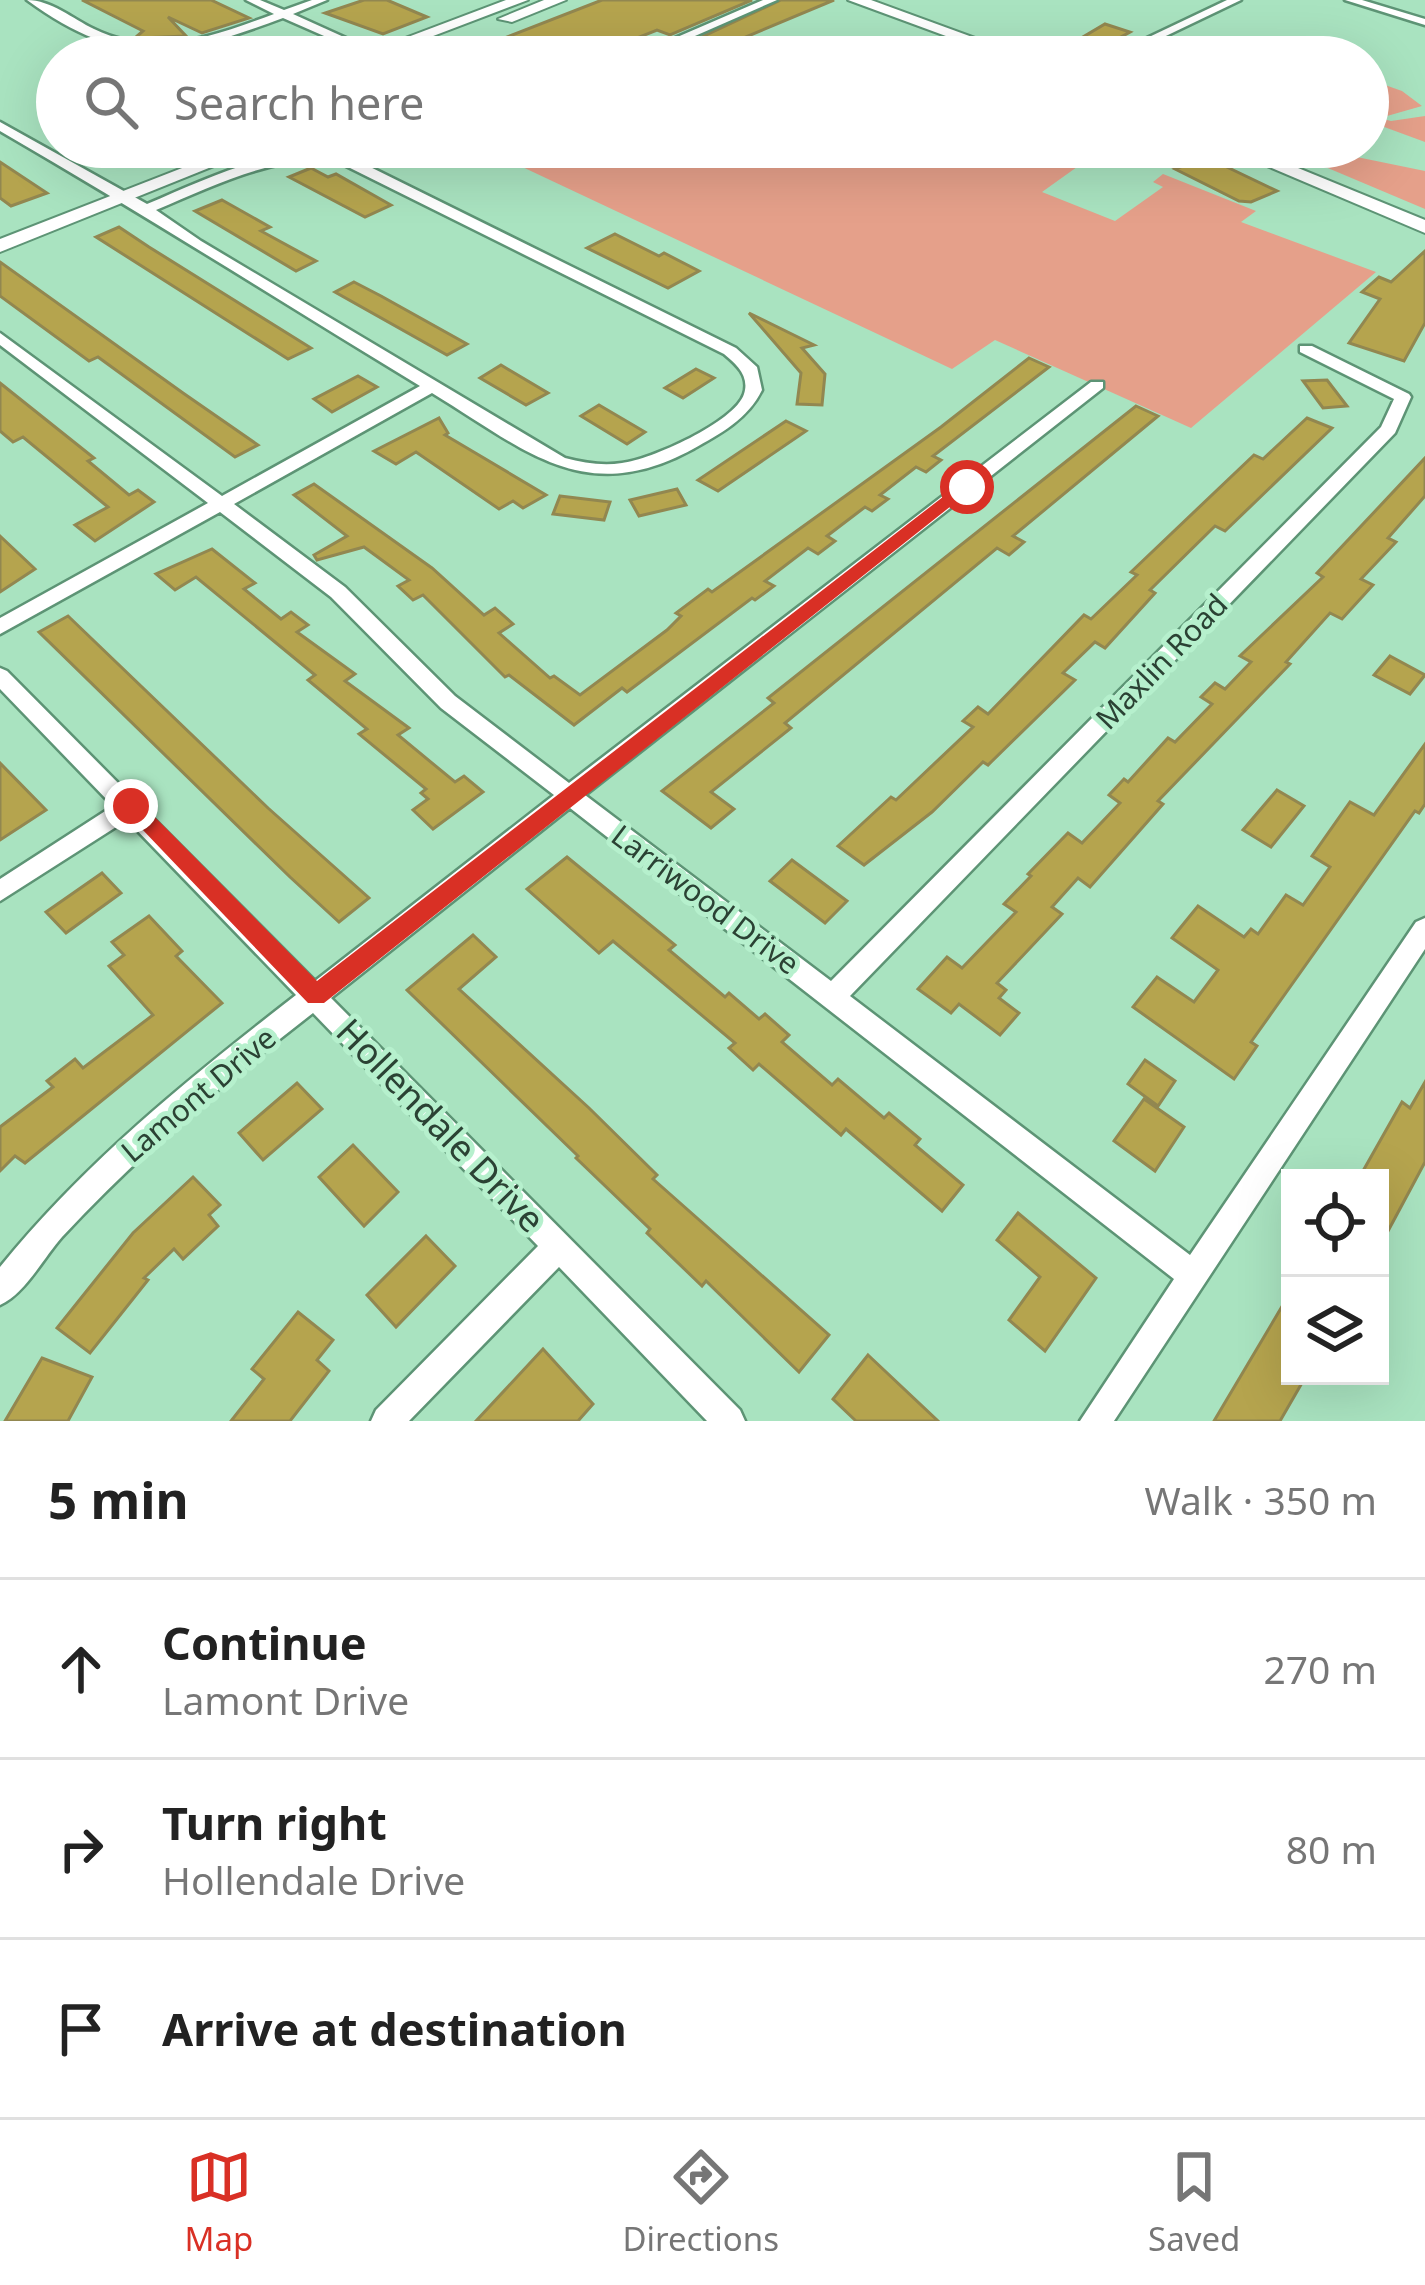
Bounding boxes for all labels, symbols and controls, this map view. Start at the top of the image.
search box [36,36,1389,168]
icon: search [78,69,144,135]
text: Search here [174,72,424,133]
route start [940,460,994,514]
street label: Maxlin Road [1086,584,1236,738]
route end [104,779,158,833]
street label: Larriwood Drive [604,815,808,983]
street label: Hollendale Drive [326,1007,556,1243]
street label: Lamont Drive [112,1017,284,1171]
map controls [1281,1169,1389,1385]
button: locate [1281,1169,1389,1277]
button: layers [1281,1277,1389,1385]
text: 5 min [48,1464,189,1534]
text: Walk · 350 m [1144,1473,1377,1526]
text: Continue [162,1612,367,1673]
icon: ahead [48,1636,114,1702]
text: 270 m [1263,1642,1377,1695]
text: Lamont Drive [162,1673,409,1726]
text: Turn right [162,1792,387,1853]
icon: right [48,1816,114,1882]
text: 80 m [1286,1822,1377,1875]
text: Hollendale Drive [162,1853,465,1906]
icon: arrive [48,1996,114,2062]
text: Arrive at destination [162,1998,627,2059]
tab: Map [185,2144,253,2261]
tab: Directions [622,2144,779,2261]
tab: Saved [1148,2144,1240,2261]

